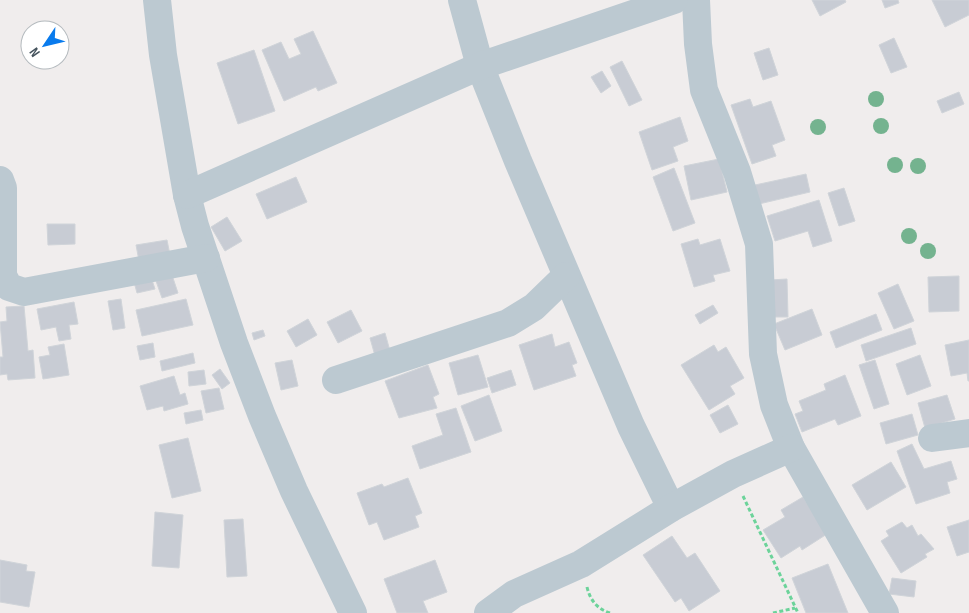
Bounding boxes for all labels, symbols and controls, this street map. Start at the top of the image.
north arrow [20,20,70,70]
text: N [26,44,44,60]

